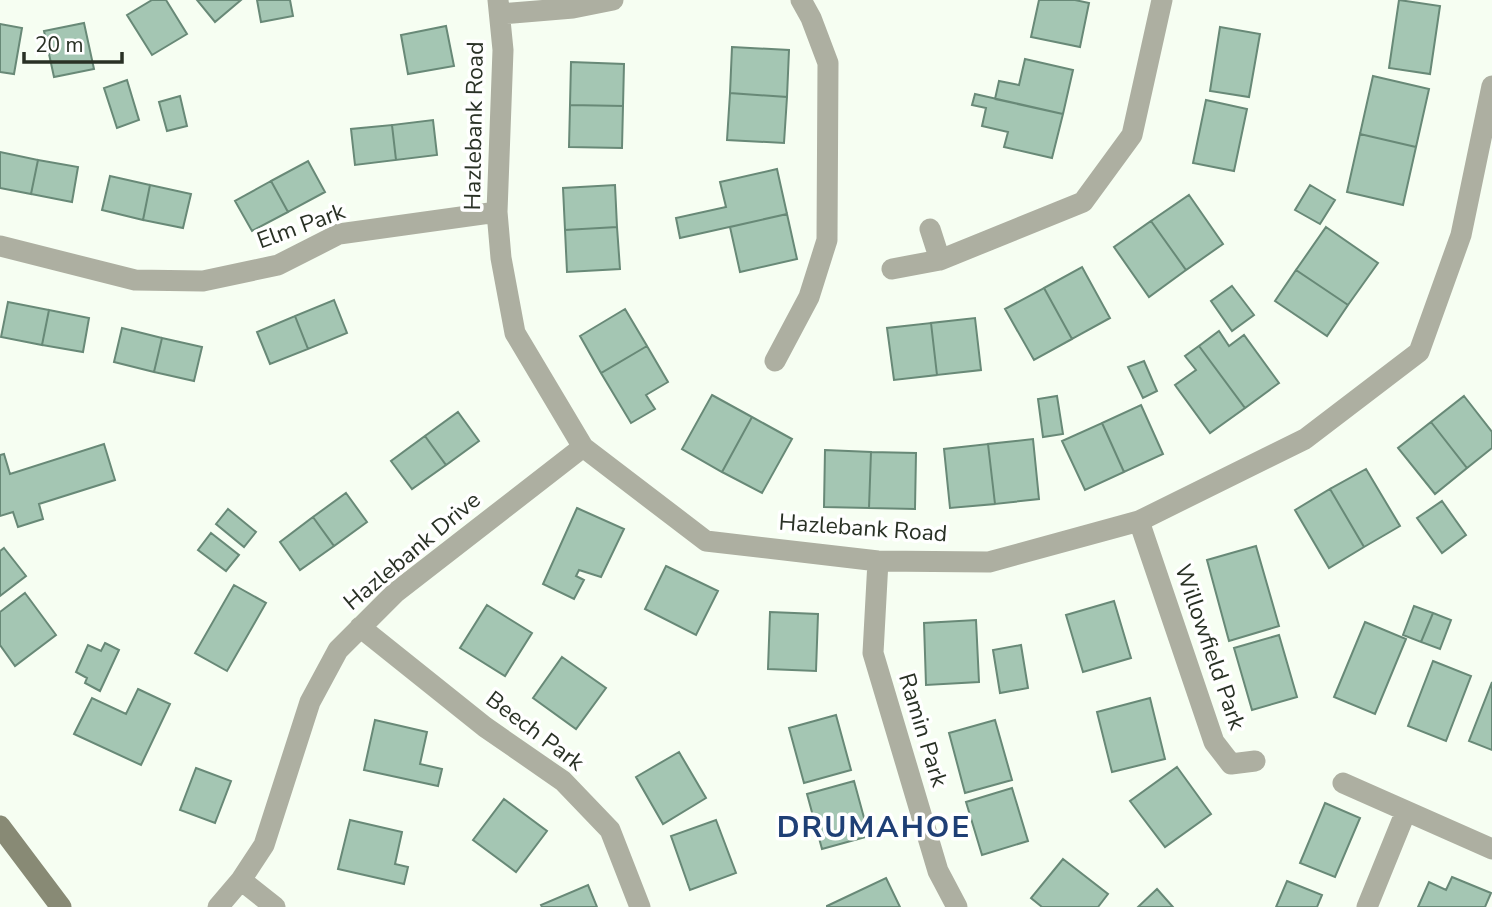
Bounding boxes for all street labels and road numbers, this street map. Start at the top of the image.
street label: Hazlebank Road [457,41,491,211]
street label: Elm Park [253,196,350,256]
street label: Hazlebank Drive [337,485,487,617]
street label: Hazlebank Road [778,507,948,549]
street label: Willowfield Park [1167,560,1253,734]
street label: Ramin Park [891,669,955,791]
street label: Beech Park [480,684,591,778]

